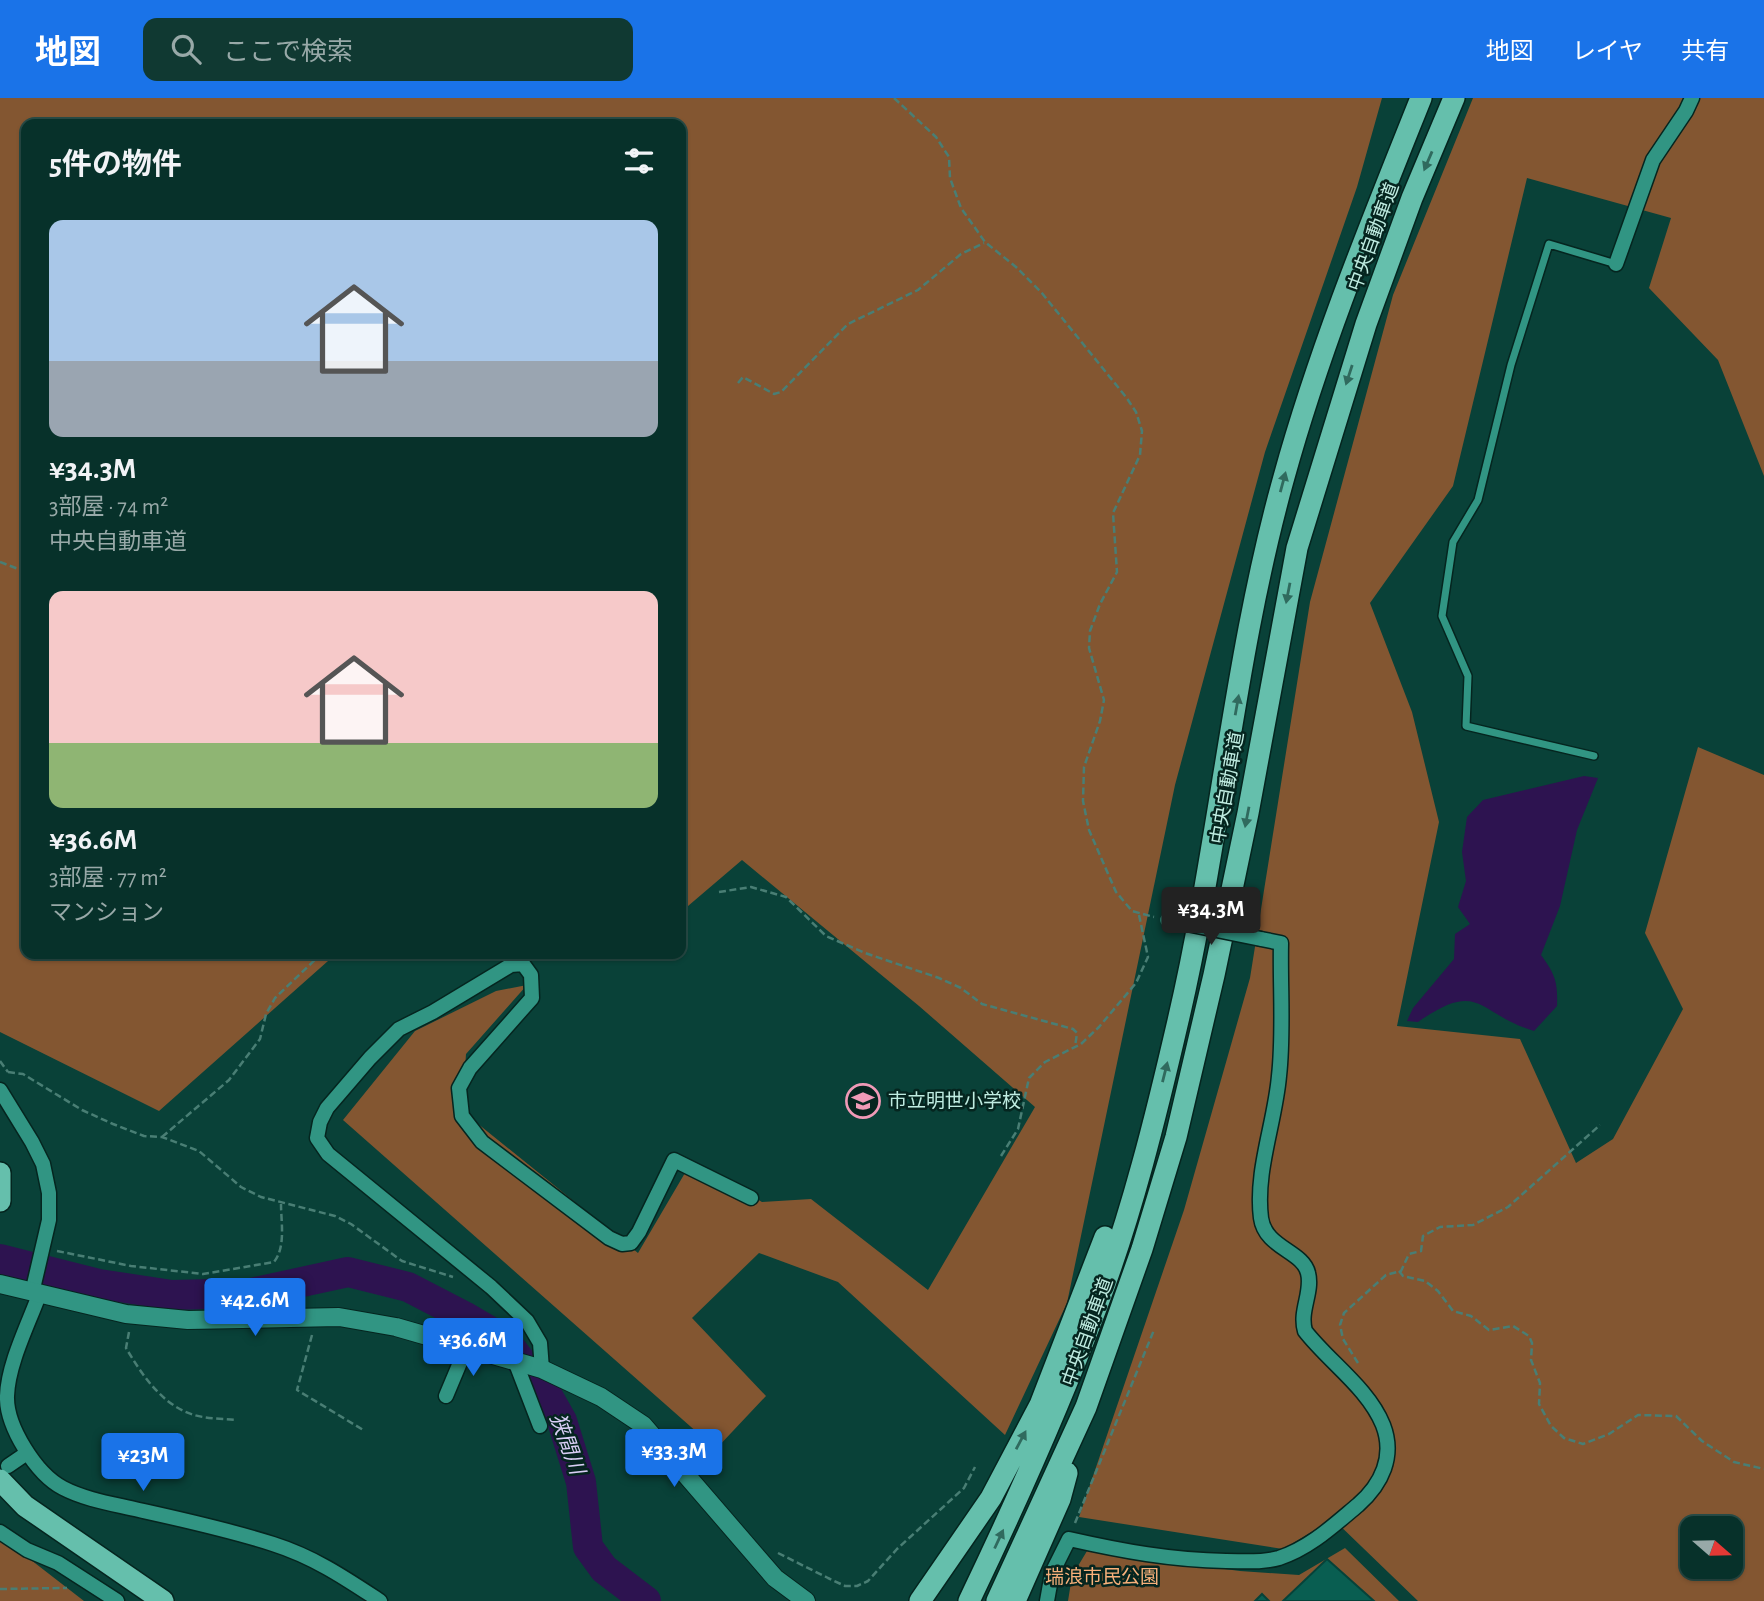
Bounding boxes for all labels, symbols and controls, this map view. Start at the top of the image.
search box [143,18,633,81]
icon: search [167,30,205,68]
text: 地図 [35,37,101,70]
text: ここで検索 [223,39,353,65]
text: 地図 [1486,40,1534,64]
text: レイヤ [1572,40,1643,64]
text: 共有 [1681,40,1729,64]
icon: filters [620,142,658,180]
text: 5件の物件 [49,150,182,180]
one-way arrow [1422,151,1433,172]
street label: 中央自動車道 [1345,180,1402,294]
icon: home [291,266,417,392]
one-way arrow [1344,364,1354,385]
text: ¥34.3M [49,454,137,484]
one-way arrow [1278,471,1289,493]
text: 3部屋 · 74 m² [49,496,168,519]
text: 中央自動車道 [49,531,187,554]
one-way arrow [1282,582,1293,604]
icon: home [291,637,417,763]
one-way arrow [1232,694,1243,716]
street label: 中央自動車道 [1208,730,1247,846]
one-way arrow [1241,806,1252,828]
text: ¥36.6M [49,825,137,855]
text: 3部屋 · 77 m² [49,867,167,890]
pin: ¥34.3M [1154,888,1268,947]
text: ¥34.3M [1177,898,1245,921]
text: マンション [49,902,164,925]
one-way arrow [1160,1061,1171,1083]
school or university icon: 市立明世小学校 [844,1082,882,1120]
place label: 市立明世小学校 [888,1090,1021,1111]
street label: 中央自動車道 [1059,1275,1116,1389]
pin: ¥42.6M [198,1278,312,1338]
text: ¥42.6M [220,1289,290,1312]
pin: ¥36.6M [416,1318,530,1378]
text: ¥36.6M [439,1329,507,1352]
water label: 狭間川 [546,1410,589,1479]
pin: ¥33.3M [617,1430,731,1489]
one-way arrow [1016,1430,1027,1450]
pin: ¥23M [102,1434,184,1493]
text: ¥33.3M [641,1440,707,1463]
text: ¥23M [117,1444,169,1467]
north arrow [1680,1516,1743,1578]
map controls [1680,1516,1743,1579]
one-way arrow [993,1529,1004,1549]
park label: 瑞浪市民公園 [1045,1566,1159,1587]

